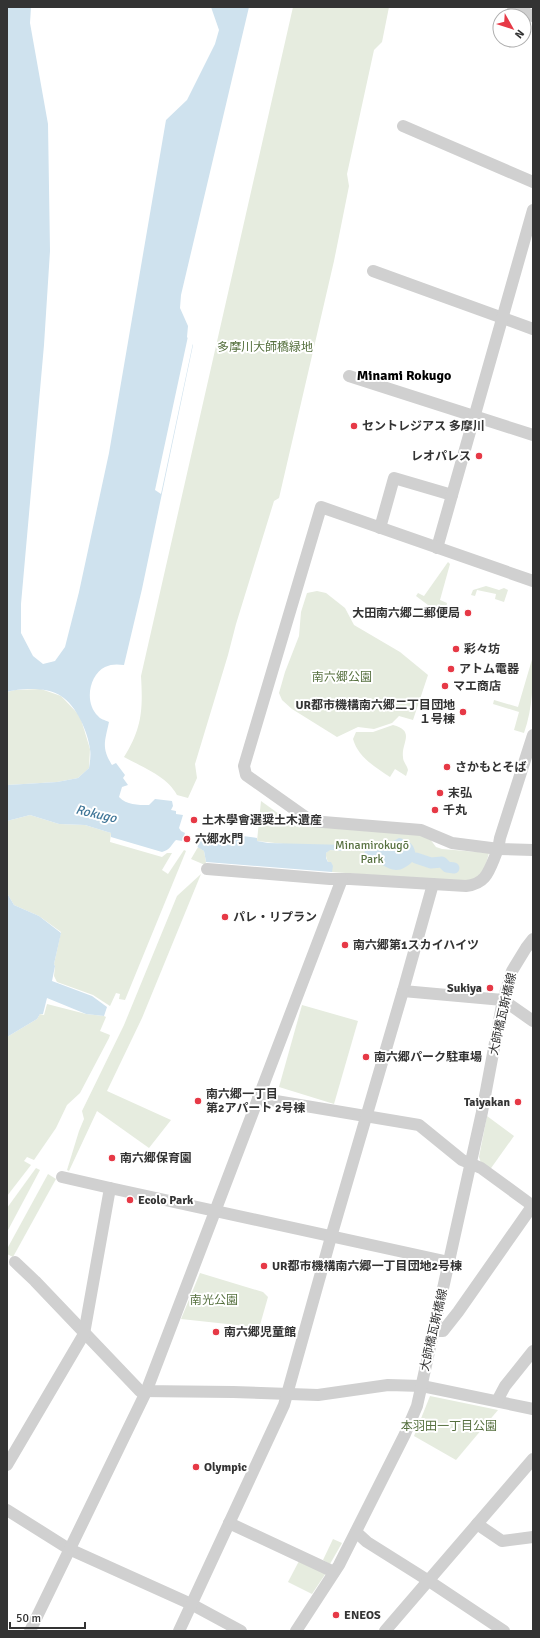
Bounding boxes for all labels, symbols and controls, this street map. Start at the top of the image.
north arrow [492,8,532,48]
text: N [512,27,527,41]
park label: 多摩川大師橋緑地 [217,340,313,355]
district label: Minami Rokugo [357,367,451,384]
place label: セントレジアス 多摩川 [362,419,485,434]
marker: セントレジアス 多摩川 [349,421,359,431]
place label: レオパレス [411,449,471,464]
marker: レオパレス [474,451,484,461]
place label: 大田南六郷二郵便局 [352,606,460,621]
marker: 大田南六郷二郵便局 [463,608,473,618]
place label: 彩々坊 [464,642,500,657]
marker: 彩々坊 [451,644,461,654]
place label: アトム電器 [459,662,520,677]
marker: アトム電器 [446,664,456,674]
park label: 南六郷公園 [312,670,372,685]
place label: マエ商店 [453,679,501,694]
marker: マエ商店 [440,681,450,691]
place label: UR都市機構南六郷二丁目団地 １号棟 [296,698,455,727]
marker: UR都市機構南六郷二丁目団地 １号棟 [458,707,468,717]
place label: さかもとそば [455,760,526,775]
marker: さかもとそば [442,762,452,772]
place label: 末弘 [448,786,472,801]
marker: 末弘 [435,788,445,798]
water label: Rokugo [74,802,119,827]
place label: 千丸 [443,803,467,818]
marker: 千丸 [430,805,440,815]
place label: 土木學會選奨土木遺産 [202,813,322,828]
marker: 土木學會選奨土木遺産 [189,815,199,825]
place label: 六郷水門 [195,832,243,847]
marker: 六郷水門 [182,834,192,844]
park label: Minamirokugō Park [335,838,409,867]
place label: パレ・リプラン [233,910,317,925]
marker: パレ・リプラン [220,912,230,922]
place label: 南六郷第1スカイハイツ [353,938,479,953]
marker: 南六郷第1スカイハイツ [340,940,350,950]
street label: 大師橋瓦斯橋線 [486,971,520,1057]
place label: Sukiya [447,981,482,996]
marker: Sukiya [485,983,495,993]
place label: 南六郷パーク駐車場 [374,1050,482,1065]
marker: 南六郷パーク駐車場 [361,1052,371,1062]
place label: 南六郷一丁目 第2アパート 2号棟 [206,1087,305,1116]
place label: Taiyakan [464,1095,510,1110]
marker: 南六郷一丁目 第2アパート 2号棟 [193,1096,203,1106]
marker: Taiyakan [513,1097,523,1107]
place label: 南六郷保育園 [120,1151,192,1166]
marker: 南六郷保育園 [107,1153,117,1163]
place label: Ecolo Park [138,1193,194,1208]
marker: Ecolo Park [125,1195,135,1205]
place label: UR都市機構南六郷一丁目団地2号棟 [272,1259,462,1274]
marker: UR都市機構南六郷一丁目団地2号棟 [259,1261,269,1271]
street label: 大師橋瓦斯橋線 [417,1287,451,1373]
park label: 南光公園 [190,1293,238,1308]
place label: 南六郷児童館 [224,1325,296,1340]
marker: 南六郷児童館 [211,1327,221,1337]
park label: 本羽田一丁目公園 [401,1419,497,1434]
place label: Olympic [204,1460,247,1475]
marker: Olympic [191,1462,201,1472]
scale bar [10,1604,85,1630]
place label: ENEOS [344,1608,381,1623]
marker: ENEOS [331,1610,341,1620]
text: 50 m [16,1611,41,1626]

